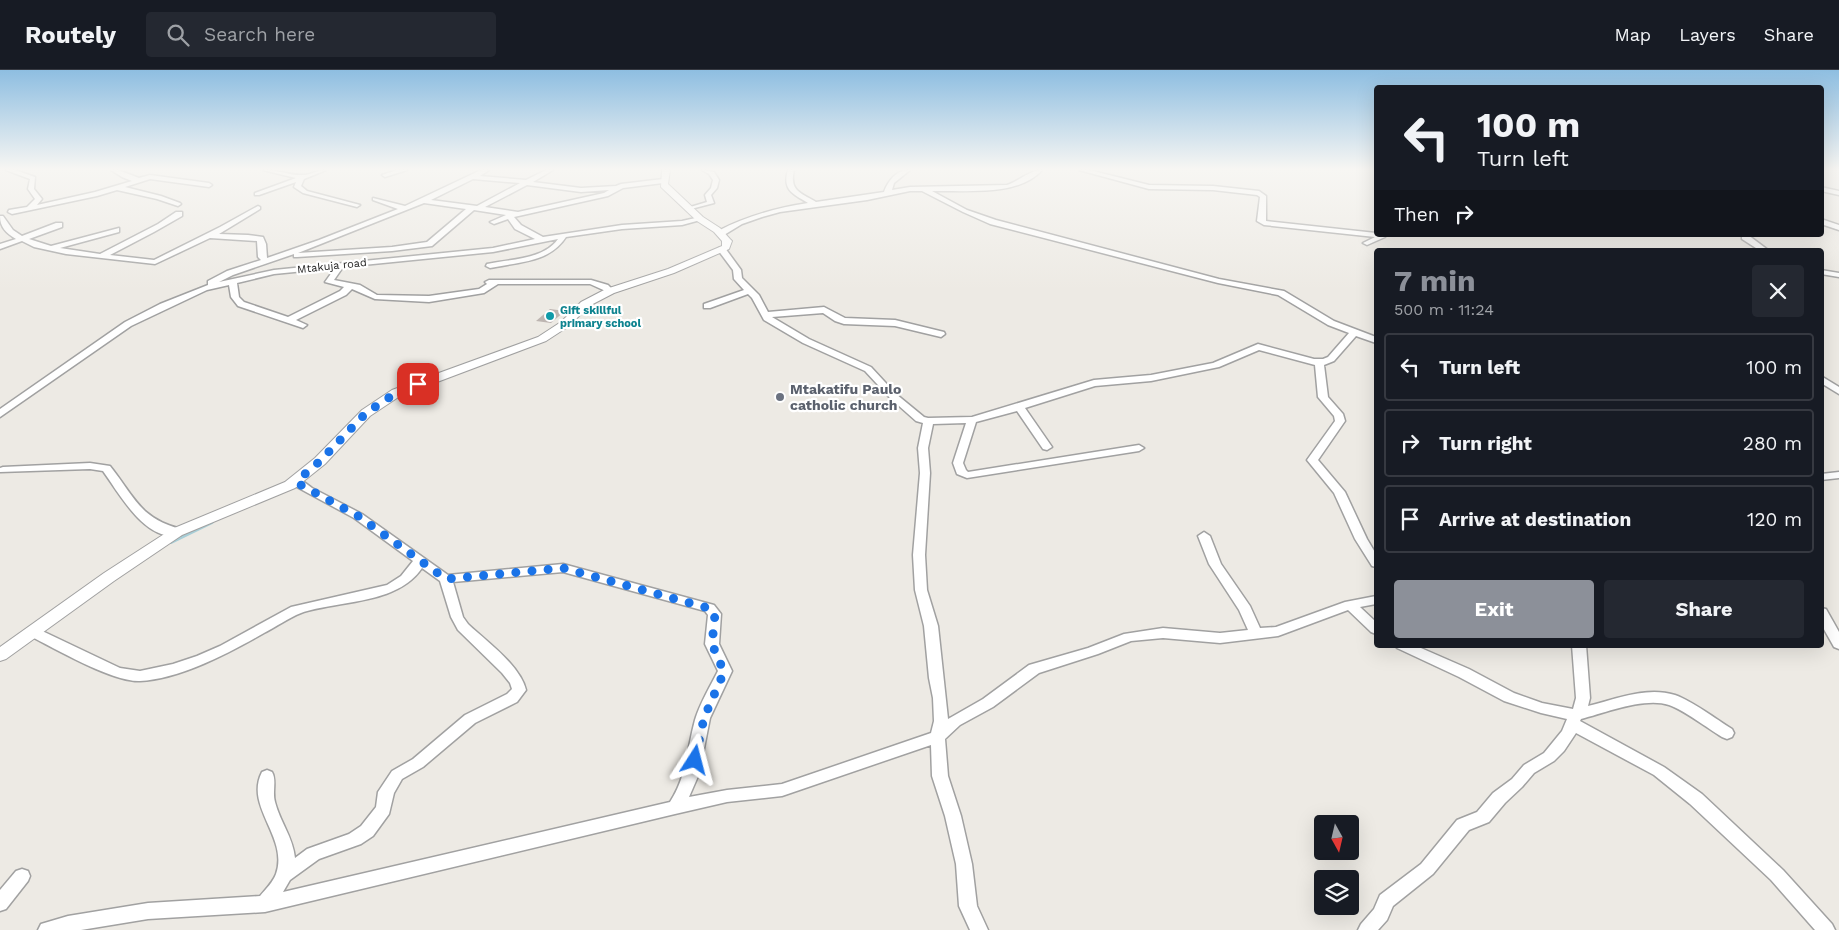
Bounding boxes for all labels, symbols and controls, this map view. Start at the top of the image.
search box [146,12,496,57]
text: Routely [25,21,116,49]
icon: search [164,21,192,49]
text: Search here [204,23,315,46]
text: Map [1614,24,1651,45]
text: Layers [1679,24,1736,45]
text: Share [1764,24,1814,45]
text: 100 m [1477,104,1580,146]
icon: left [1394,105,1459,170]
text: Turn left [1477,146,1569,171]
icon: right [1450,200,1478,228]
text: Then [1394,203,1440,226]
street label: Mtakuja road [297,256,367,276]
text: 7 min [1394,263,1476,298]
button: close [1752,265,1804,317]
text: 500 m · 11:24 [1394,300,1494,319]
place label: Gift skillful primary school [560,304,641,330]
marker: Gift skillful primary school [544,310,556,322]
icon: left [1396,353,1424,381]
text: Turn left [1439,356,1520,379]
text: 100 m [1746,356,1802,379]
pin [397,363,439,405]
icon: arrive [404,370,432,398]
place label: Mtakatifu Paulo catholic church [790,381,901,413]
marker: Mtakatifu Paulo catholic church [774,391,786,403]
icon: right [1396,429,1424,457]
text: Turn right [1439,432,1532,455]
text: 280 m [1743,432,1802,455]
icon: arrive [1396,505,1424,533]
text: Arrive at destination [1439,508,1631,531]
text: 120 m [1747,508,1802,531]
button: Exit [1394,580,1594,638]
button: Share [1604,580,1804,638]
position arrow [668,733,720,785]
north arrow [1314,815,1359,860]
map controls [1314,815,1359,915]
button: layers [1314,870,1359,915]

